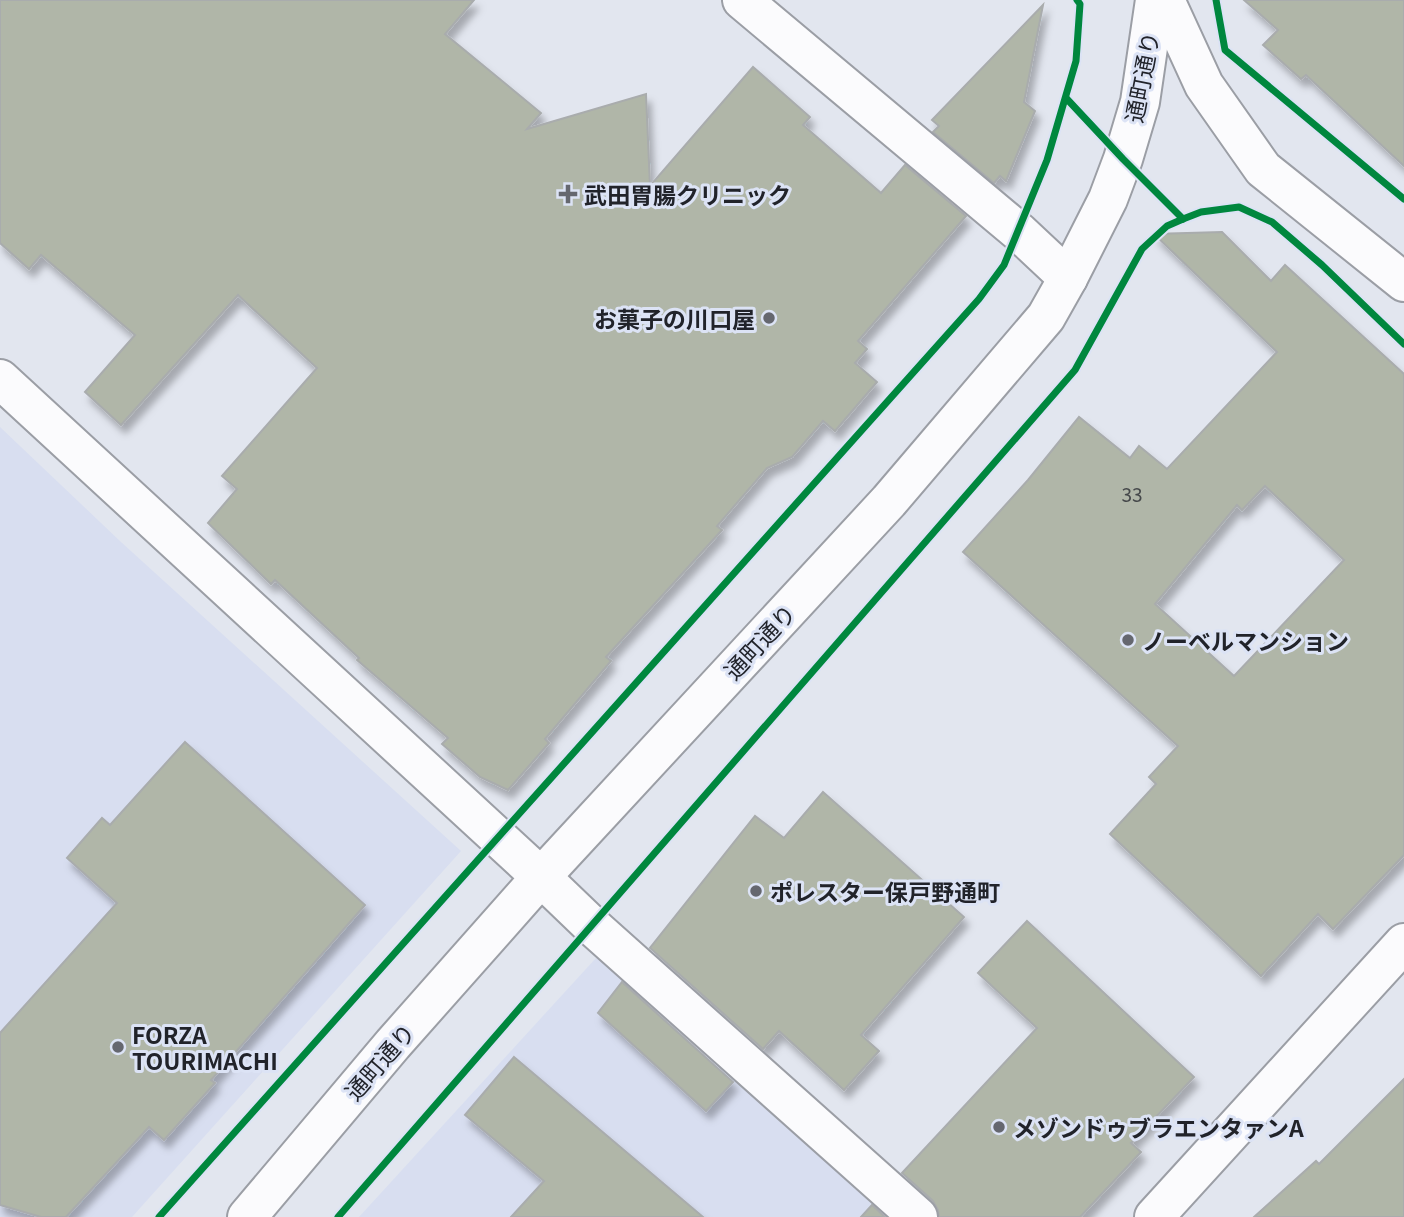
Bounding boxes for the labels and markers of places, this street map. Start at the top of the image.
place label: 武田胃腸クリニック [584,177,791,211]
marker: 武田胃腸クリニック [558,184,578,204]
place label: お菓子の川口屋 [594,301,755,335]
marker: お菓子の川口屋 [761,310,777,326]
place label: ノーベルマンション [1142,623,1349,657]
marker: ノーベルマンション [1120,632,1136,648]
place label: ポレスター保戸野通町 [770,874,1000,908]
marker: ポレスター保戸野通町 [748,883,764,899]
place label: FORZA TOURIMACHI [132,1017,278,1077]
marker: FORZA TOURIMACHI [110,1039,126,1055]
place label: メゾンドゥブラエンタァンA [1013,1110,1304,1144]
marker: メゾンドゥブラエンタァンA [991,1119,1007,1135]

